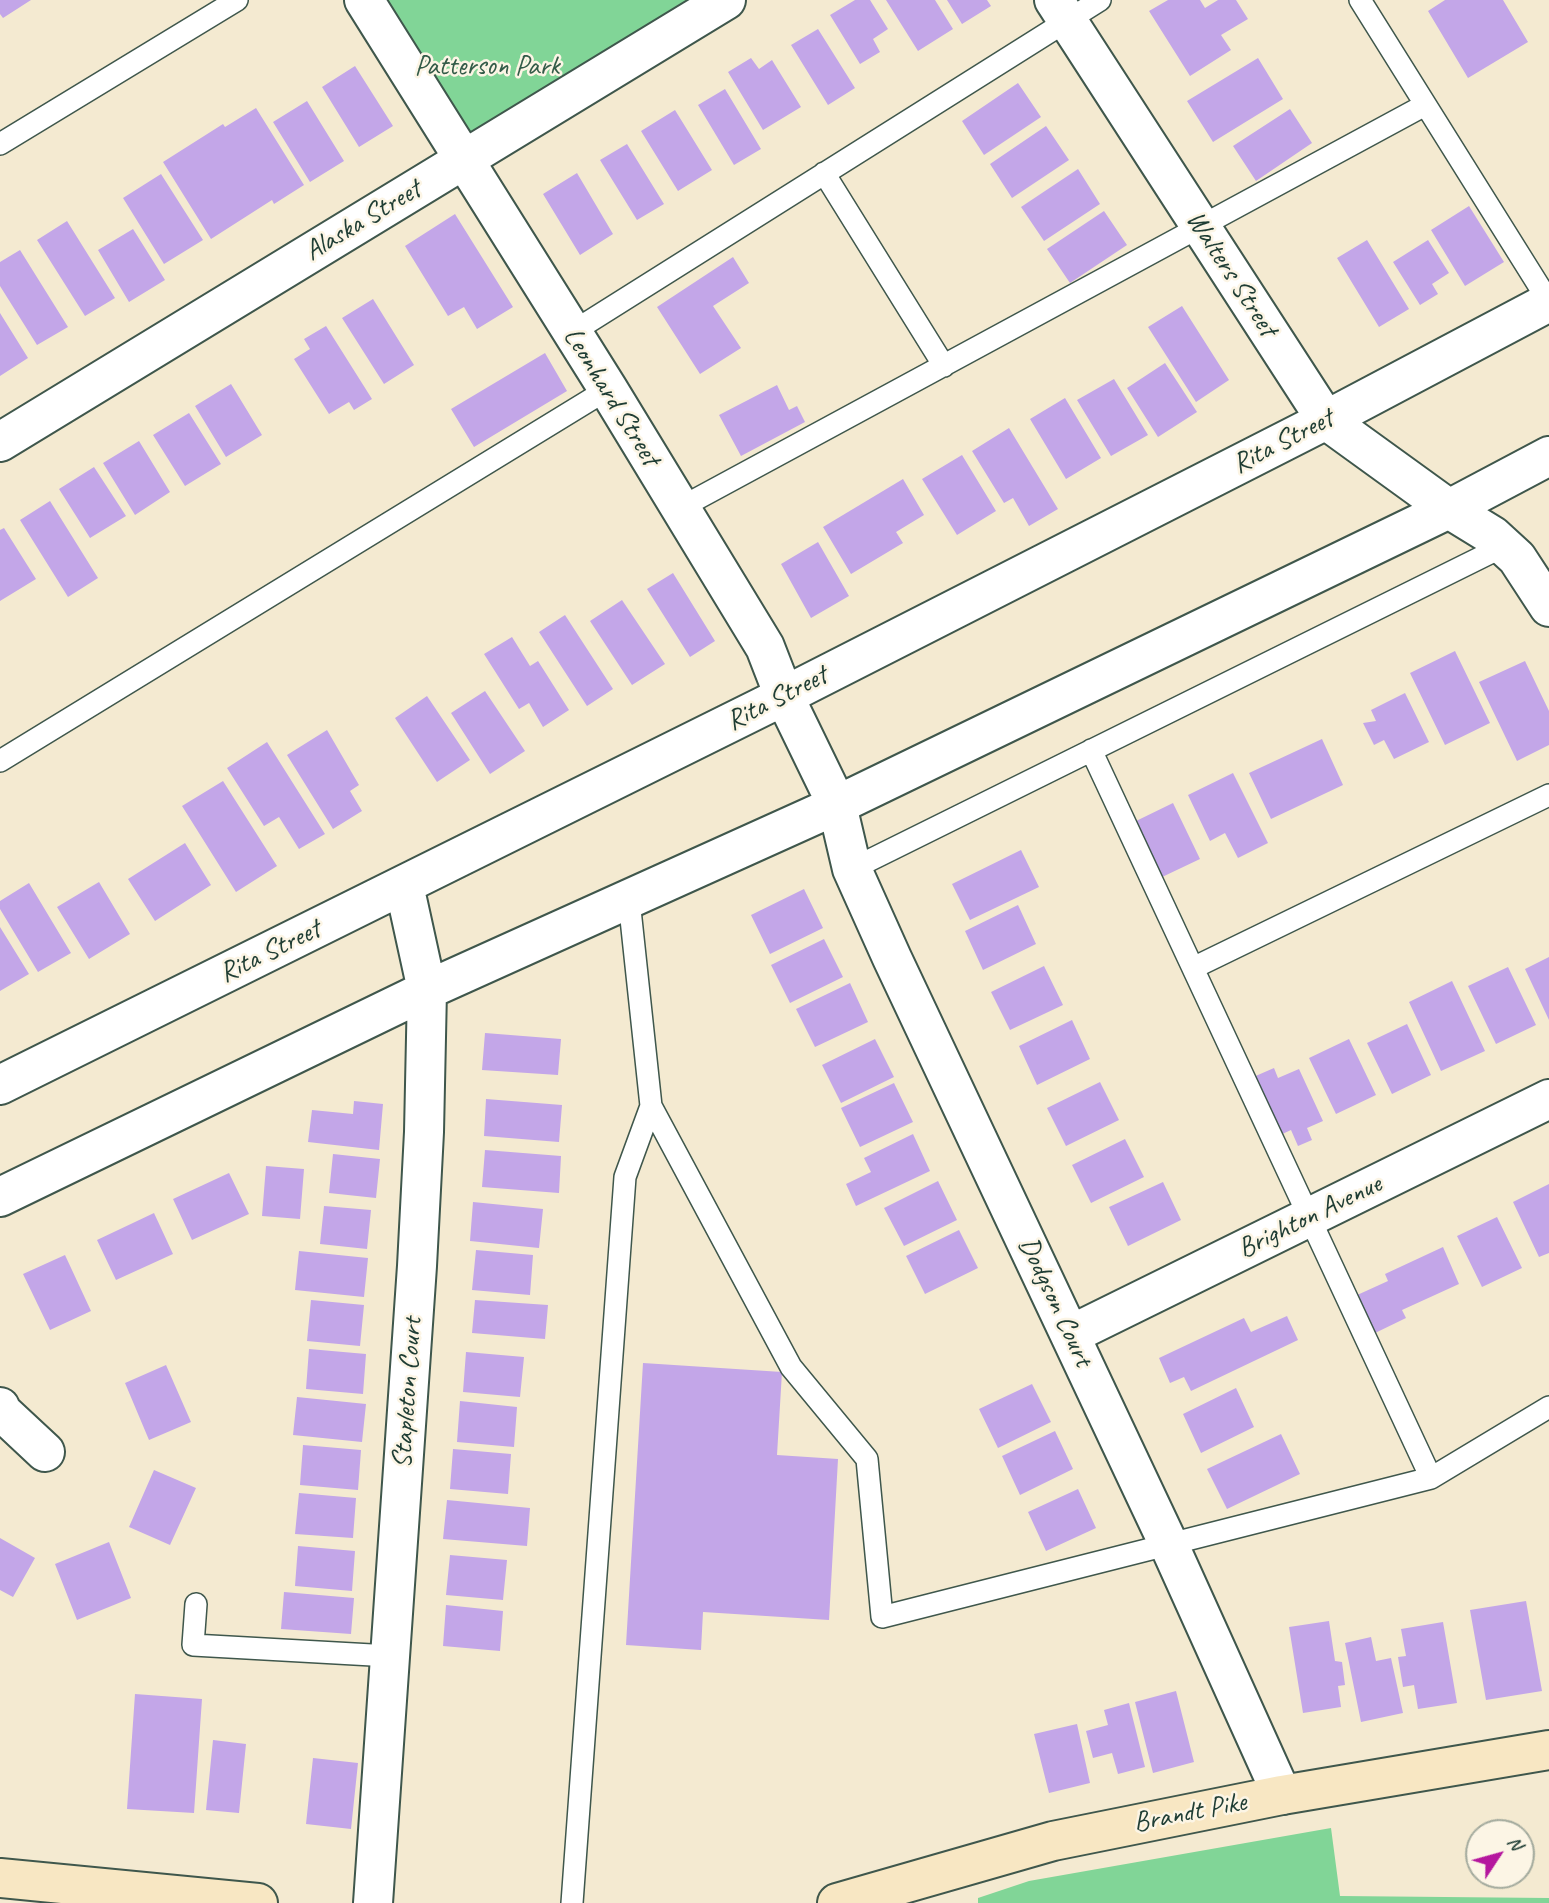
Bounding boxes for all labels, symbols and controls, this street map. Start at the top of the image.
park label: Patterson Park [414,50,560,84]
street label: Alaska Street [299,173,427,269]
street label: Walters Street [1178,205,1284,343]
street label: Leonhard Street [555,322,667,472]
street label: Rita Street [1227,402,1339,482]
street label: Rita Street [721,659,833,739]
street label: Rita Street [214,913,326,991]
street label: Brighton Avenue [1233,1168,1387,1266]
street label: Dodgson Court [1010,1232,1100,1372]
street label: Stapleton Court [386,1316,430,1470]
street label: Brandt Pike [1131,1786,1249,1840]
north arrow [1465,1819,1535,1889]
text: N [1502,1831,1529,1855]

